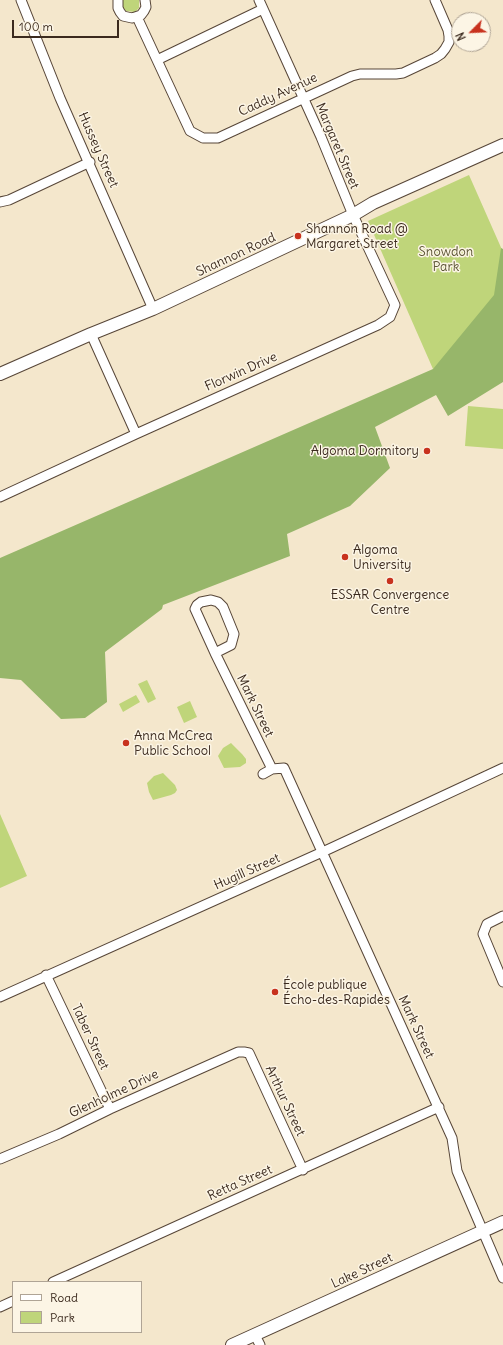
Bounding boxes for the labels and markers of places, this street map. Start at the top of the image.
place label: Shannon Road @ Margaret Street [306,221,408,252]
marker: Shannon Road @ Margaret Street [293,231,303,241]
place label: Algoma Dormitory [311,443,419,459]
marker: Algoma Dormitory [422,446,432,456]
place label: Algoma University [353,542,411,573]
marker: Algoma University [340,552,350,562]
marker: ESSAR Convergence Centre [385,576,395,586]
place label: ESSAR Convergence Centre [331,587,449,618]
place label: Anna McCrea Public School [134,728,213,759]
marker: Anna McCrea Public School [121,738,131,748]
place label: École publique Écho-des-Rapides [283,977,390,1008]
marker: École publique Écho-des-Rapides [270,987,280,997]

